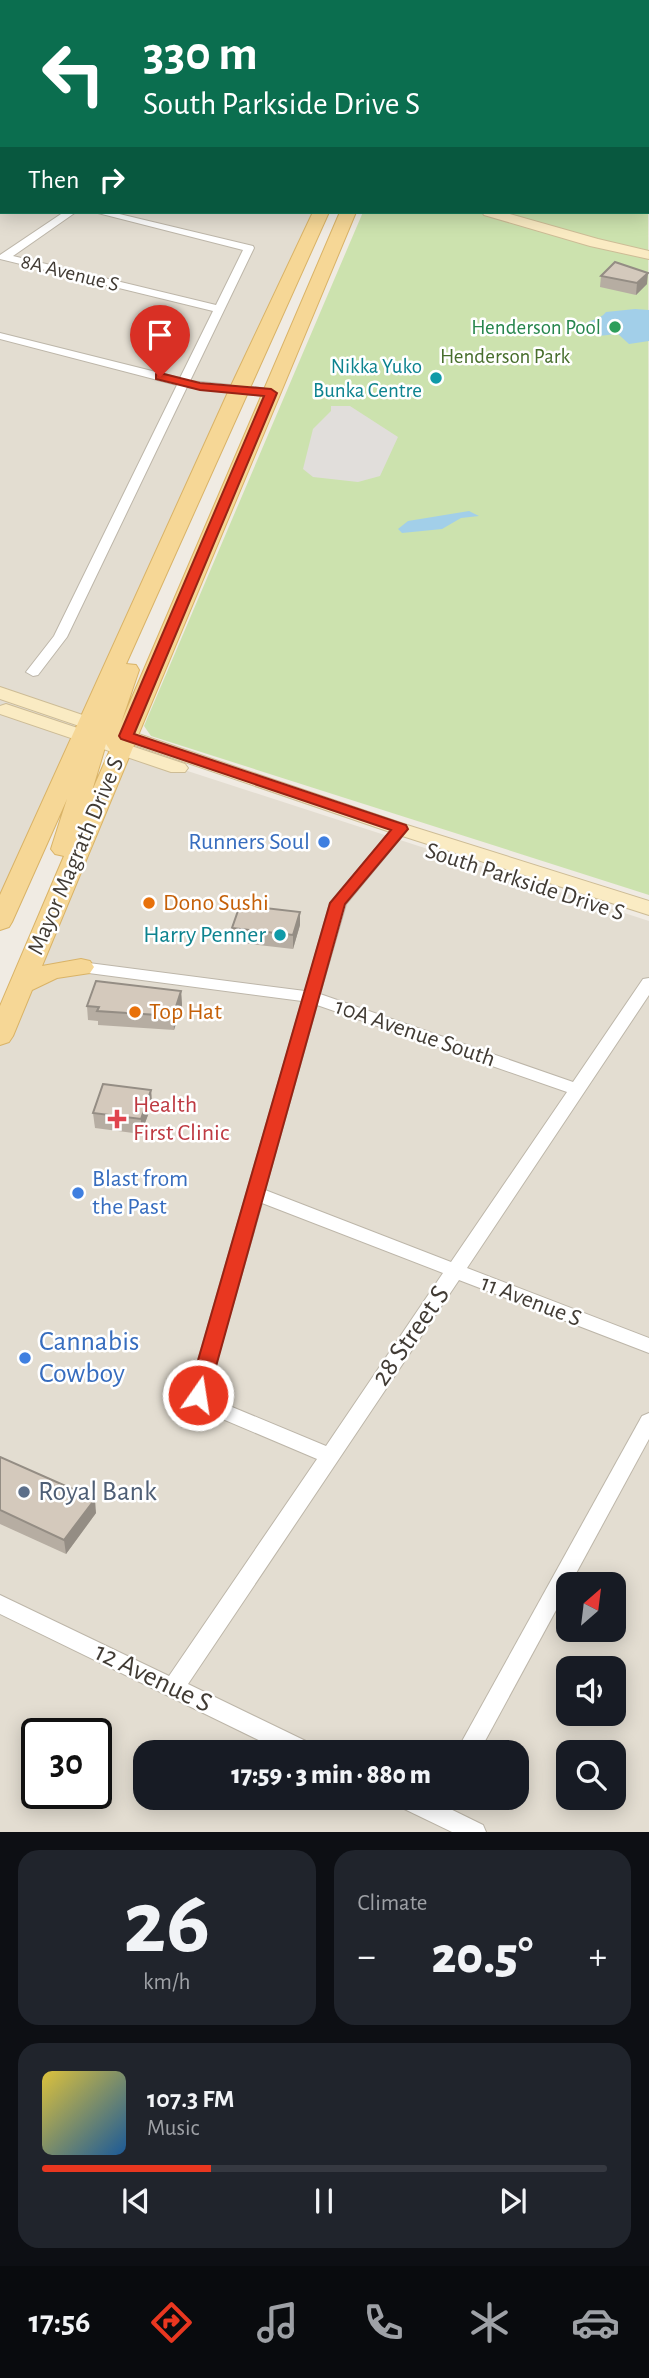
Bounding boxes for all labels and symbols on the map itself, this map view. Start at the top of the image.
street label: 8A Avenue S [19,251,121,295]
pin [130,305,190,377]
place label: Henderson Pool [471,317,601,338]
marker: Henderson Pool [607,319,623,335]
park label: Henderson Park [440,346,571,367]
place label: Nikka Yuko Bunka Centre [313,356,422,401]
marker: Nikka Yuko Bunka Centre [428,370,444,386]
street label: Mayor Magrath Drive S [24,754,128,958]
place label: Runners Soul [188,830,310,854]
marker: Runners Soul [316,834,332,850]
street label: South Parkside Drive S [423,838,627,926]
place label: Dono Sushi [163,891,269,915]
marker: Dono Sushi [141,895,157,911]
place label: Harry Penner [143,923,266,947]
marker: Harry Penner [272,927,288,943]
street label: 10A Avenue South [332,994,498,1072]
place label: Top Hat [149,1000,222,1024]
marker: Top Hat [127,1004,143,1020]
place label: Health First Clinic [133,1093,229,1145]
marker: Health First Clinic [107,1109,127,1129]
place label: Blast from the Past [92,1167,188,1219]
marker: Blast from the Past [70,1185,86,1201]
street label: 11 Avenue S [477,1271,585,1331]
street label: 28 Street S [367,1281,455,1391]
place label: Cannabis Cowboy [39,1328,139,1388]
marker: Cannabis Cowboy [17,1350,33,1366]
position arrow [161,1358,235,1432]
place label: Royal Bank [38,1478,157,1506]
marker: Royal Bank [16,1484,32,1500]
north arrow [556,1572,626,1642]
street label: 12 Avenue S [90,1638,216,1718]
speed limit sign: 30 [21,1718,112,1809]

